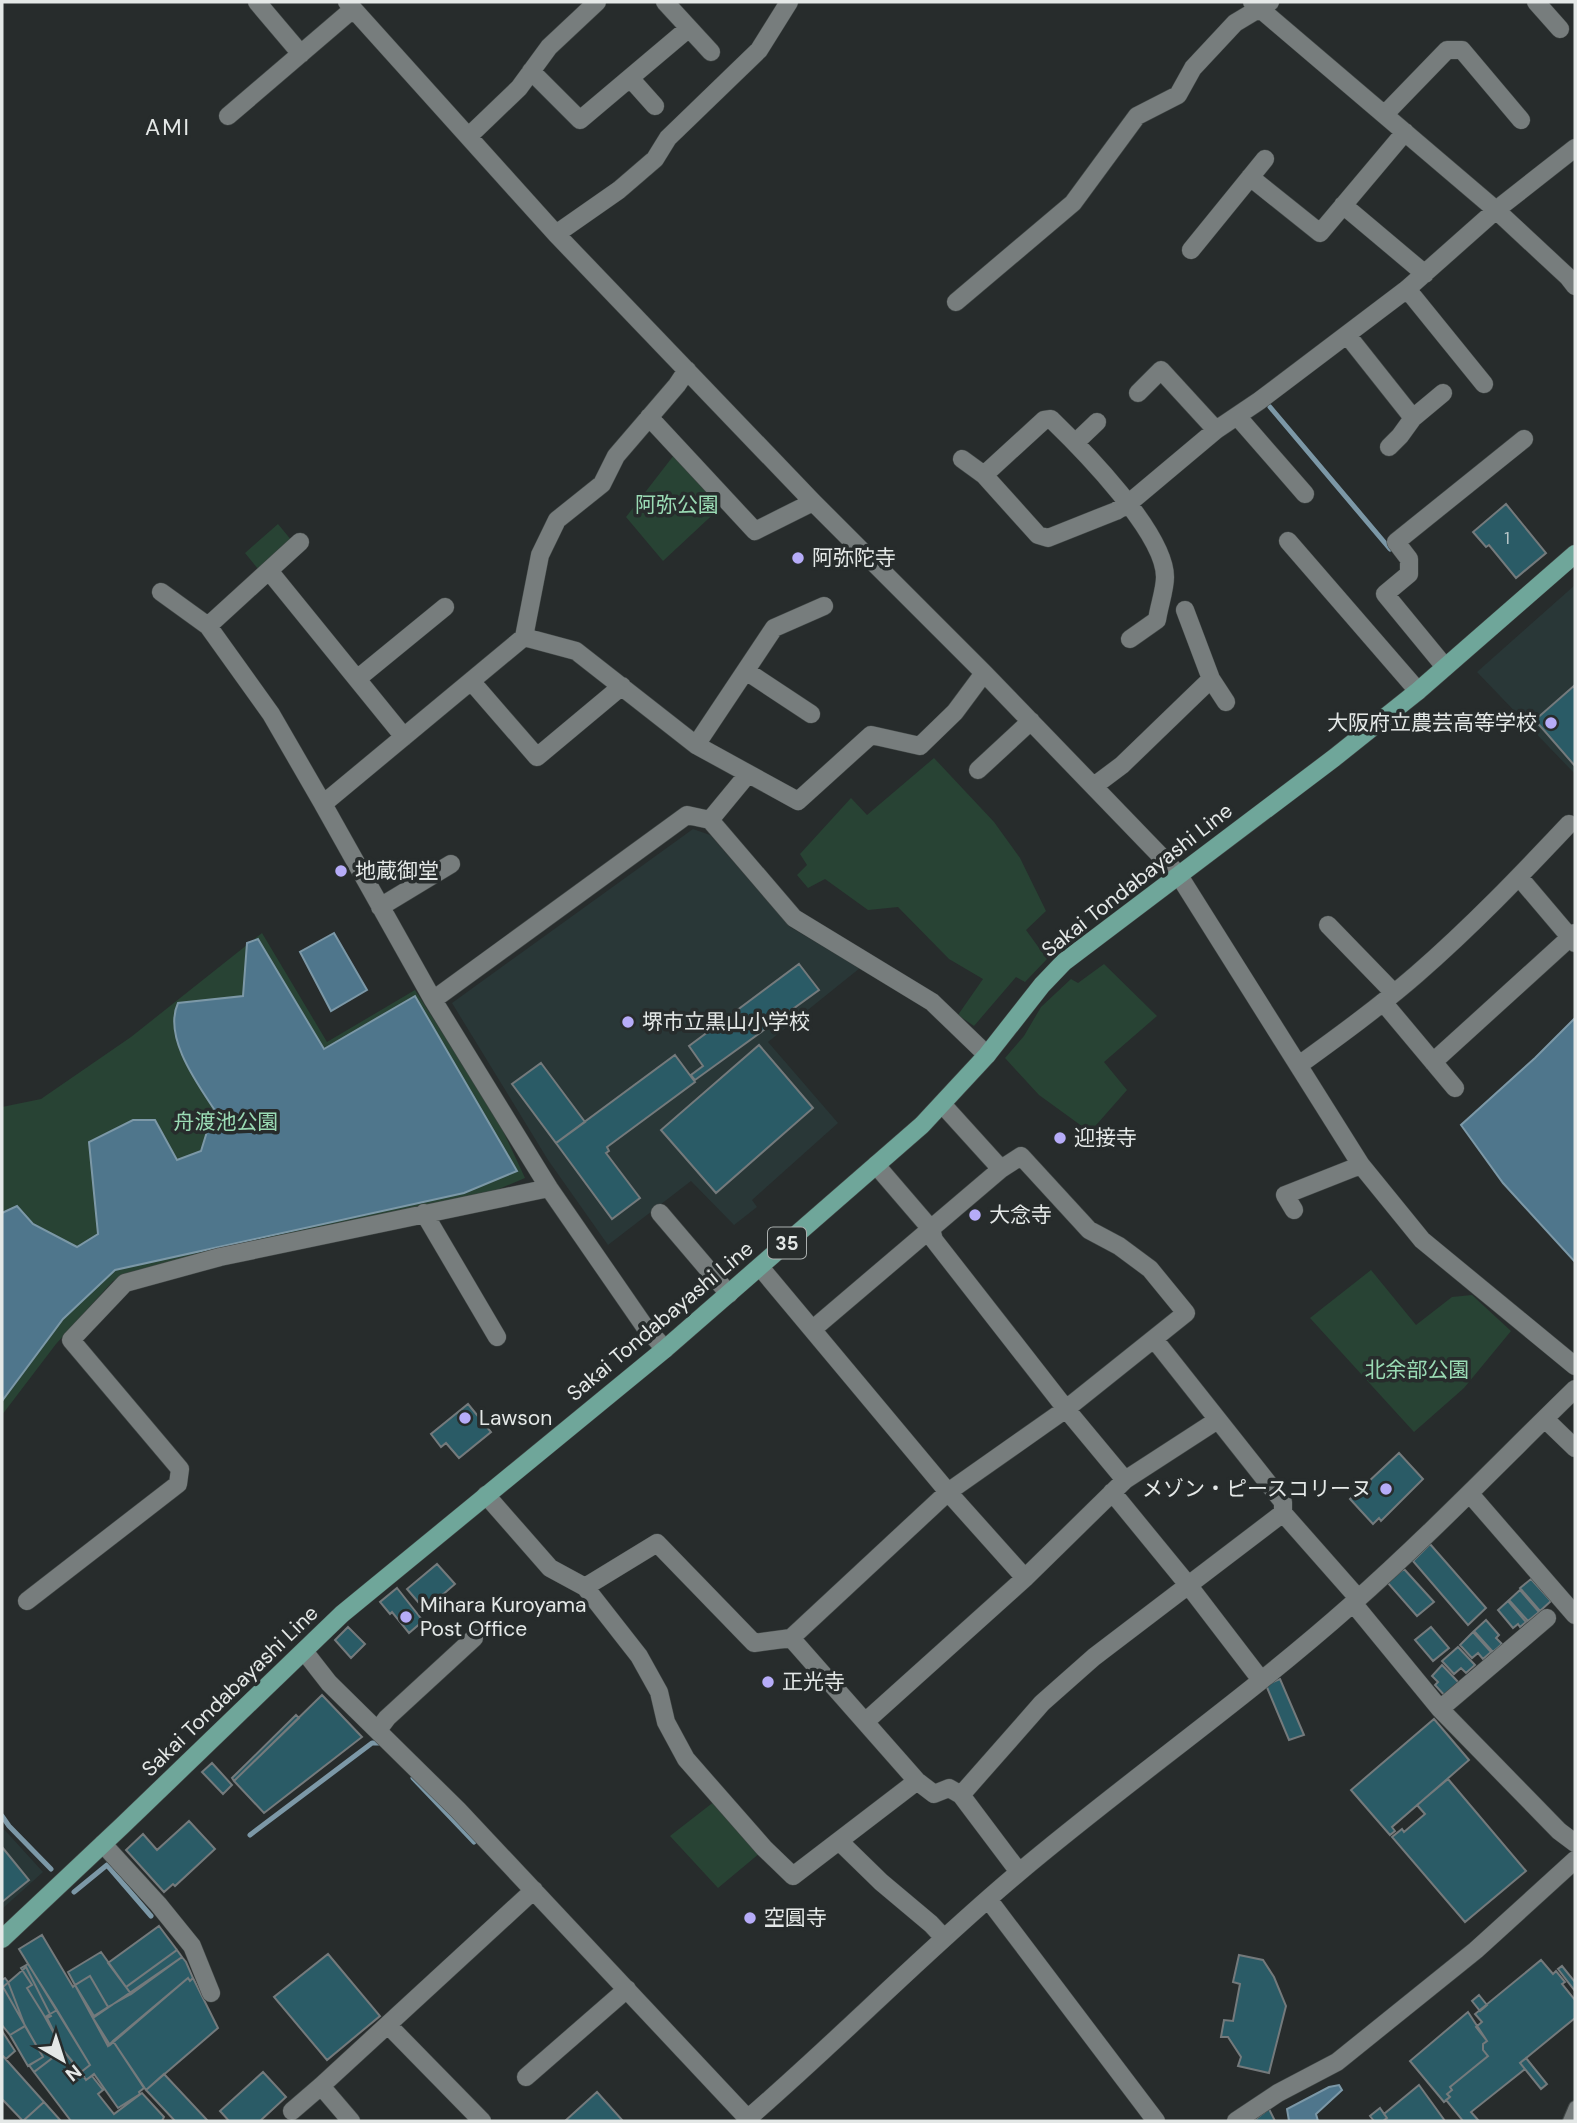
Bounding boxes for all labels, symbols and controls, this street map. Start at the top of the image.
district label: AMI [145,112,191,142]
park label: 阿弥公園 [635,491,719,519]
house number: 1 [1504,526,1510,550]
place label: 阿弥陀寺 [812,544,896,572]
marker: 阿弥陀寺 [790,550,806,566]
place label: 大阪府立農芸高等学校 [1327,709,1537,737]
marker: 大阪府立農芸高等学校 [1543,715,1559,731]
street label: Sakai Tondabayashi Line [1036,797,1238,963]
place label: 地蔵御堂 [355,857,439,885]
marker: 地蔵御堂 [333,863,349,879]
place label: 堺市立黒山小学校 [642,1008,810,1036]
marker: 堺市立黒山小学校 [620,1014,636,1030]
park label: 舟渡池公園 [174,1108,279,1136]
place label: 迎接寺 [1074,1124,1137,1152]
marker: 迎接寺 [1052,1130,1068,1146]
place label: 大念寺 [989,1201,1052,1229]
marker: 大念寺 [967,1207,983,1223]
road number: 35 [768,1228,806,1259]
street label: Sakai Tondabayashi Line [561,1235,759,1407]
park label: 北余部公園 [1365,1356,1470,1384]
place label: Lawson [479,1404,552,1432]
marker: Lawson [457,1410,473,1426]
place label: メゾン・ピースコリーヌ [1142,1475,1372,1503]
marker: メゾン・ピースコリーヌ [1378,1481,1394,1497]
place label: Mihara Kuroyama Post Office [420,1591,587,1643]
street label: Sakai Tondabayashi Line [136,1599,324,1783]
marker: Mihara Kuroyama Post Office [398,1609,414,1625]
place label: 正光寺 [782,1668,845,1696]
marker: 正光寺 [760,1674,776,1690]
place label: 空圓寺 [764,1904,827,1932]
marker: 空圓寺 [742,1910,758,1926]
north arrow [28,2025,98,2095]
text: N [60,2059,87,2087]

